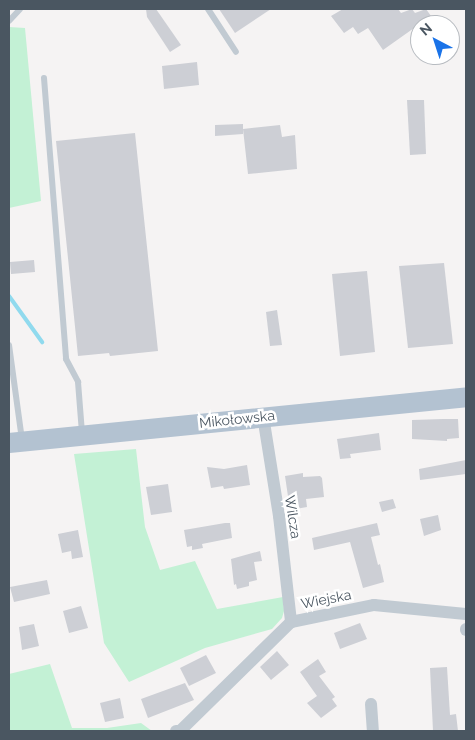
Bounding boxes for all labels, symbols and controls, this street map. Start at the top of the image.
north arrow [410,15,460,65]
text: N [417,20,435,39]
street label: Mikołowska [198,407,276,431]
street label: Wilcza [281,494,305,540]
street label: Wiejska [299,586,353,612]

